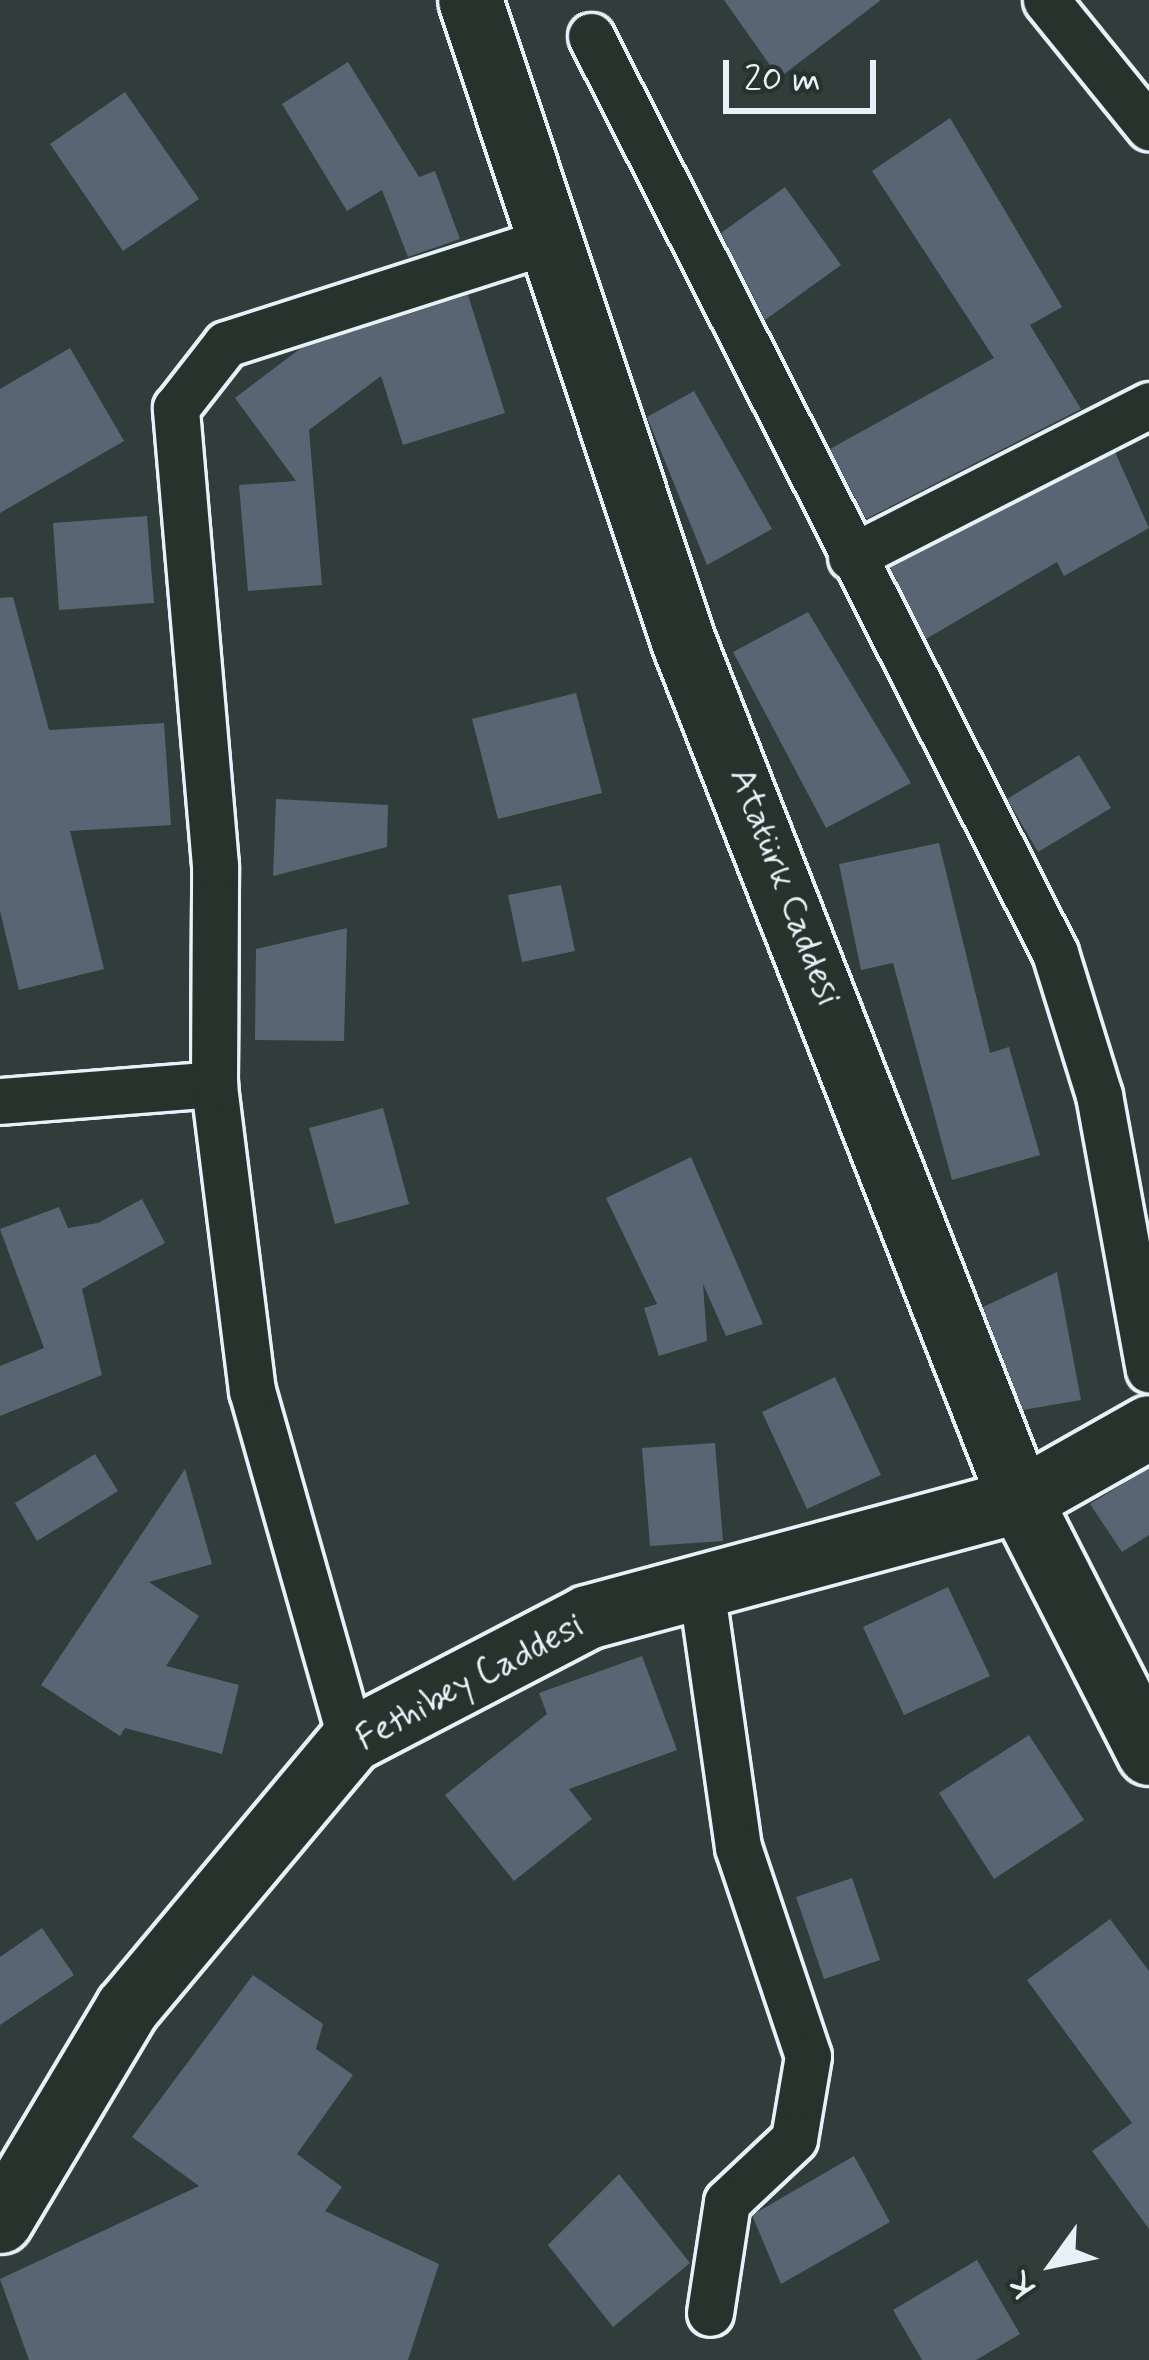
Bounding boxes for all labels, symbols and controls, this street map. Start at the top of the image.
scale bar [729,36,882,110]
text: 20 m [744,57,821,104]
street label: Atatürk Caddesi [718,759,850,1015]
street label: Fethibey Caddesi [346,1603,594,1763]
north arrow [993,2204,1113,2324]
text: K [998,2262,1048,2305]

